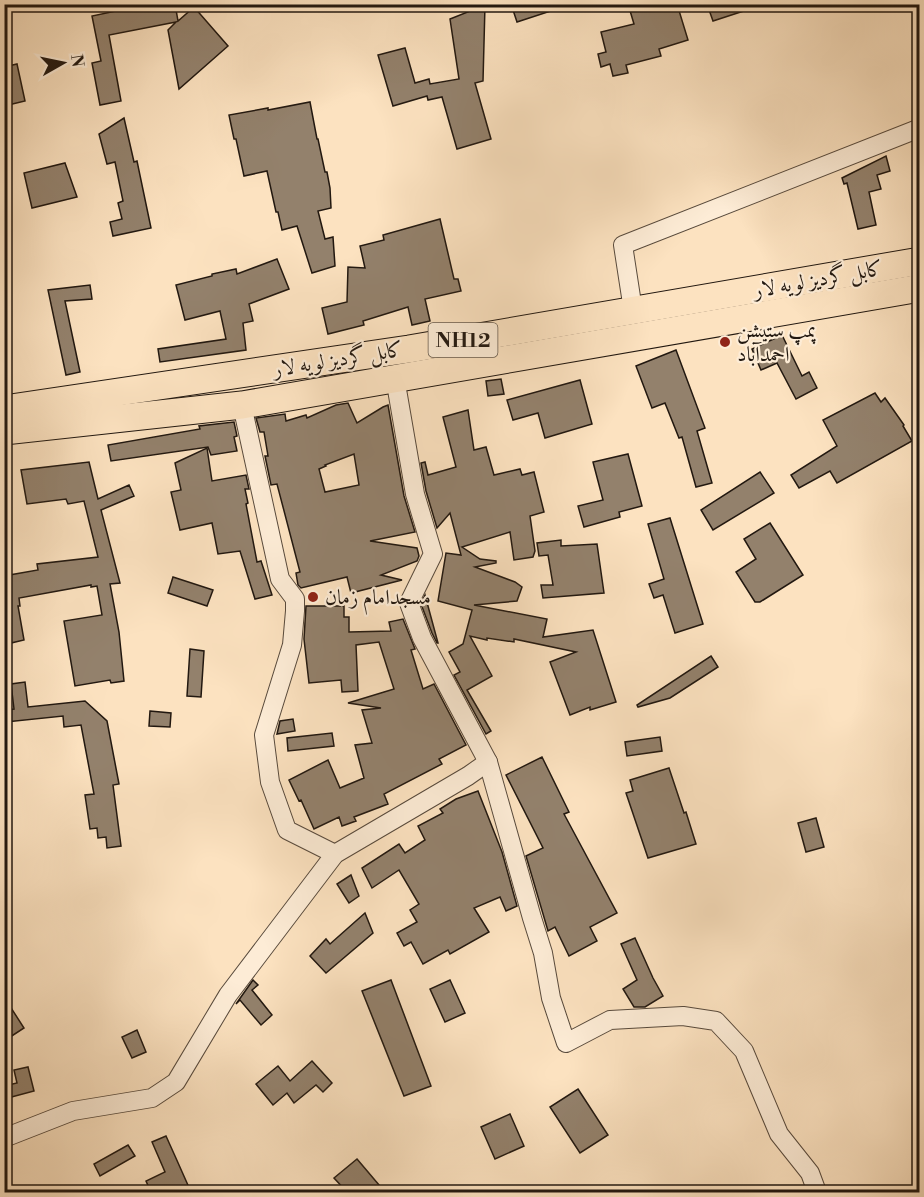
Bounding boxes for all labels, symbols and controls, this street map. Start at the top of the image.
north arrow [33,33,93,93]
text: N [66,53,88,69]
street label: کابل گردیز لویه لار [749,254,885,306]
place label: پمپ ستیشن احمدآباد [737,318,817,368]
road number: NH12 [428,323,498,357]
street label: کابل گردیز لویه لار [269,335,405,384]
marker: پمپ ستیشن احمدآباد [718,335,732,349]
place label: مسجدامام زمان [325,585,431,615]
marker: مسجدامام زمان [306,590,320,604]

